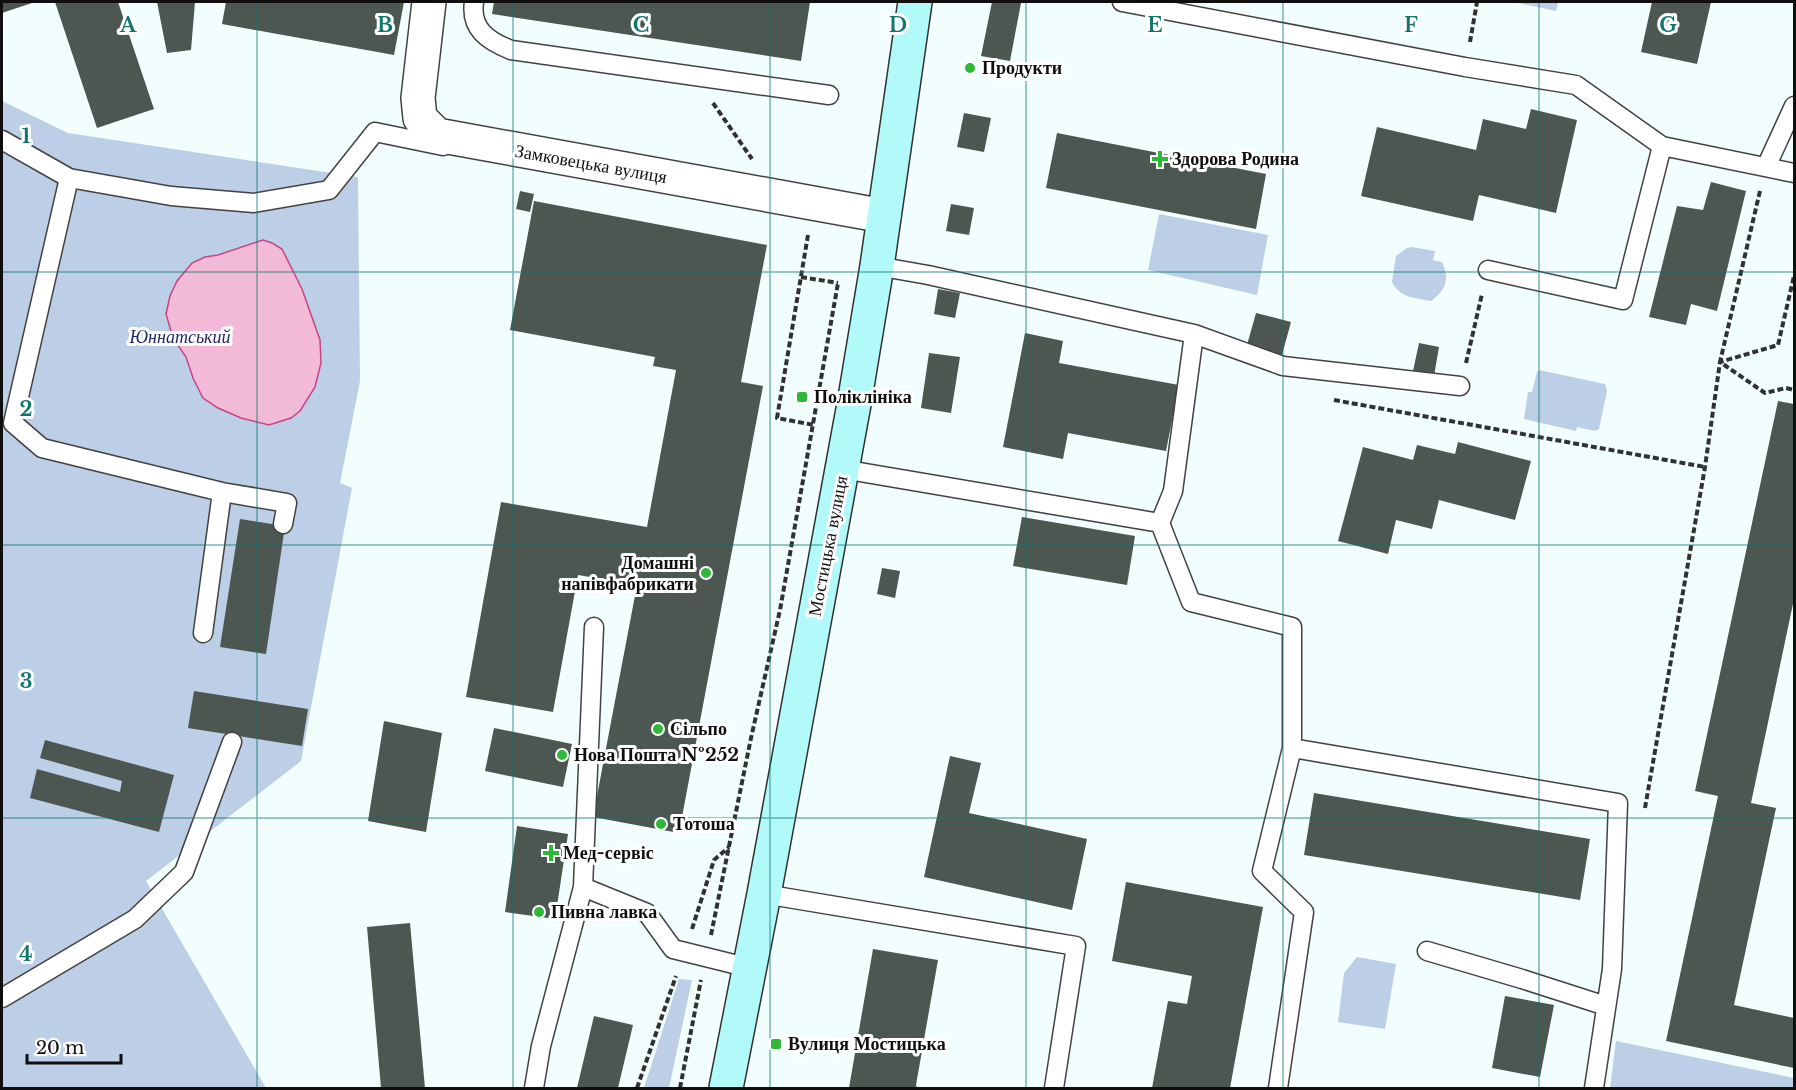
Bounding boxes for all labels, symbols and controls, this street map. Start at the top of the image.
text: A [119,13,137,37]
text: B [377,13,393,37]
text: C [633,13,649,37]
text: D [889,13,907,37]
text: E [1147,13,1163,37]
text: F [1404,13,1418,37]
text: G [1659,13,1677,37]
place label: Продукти [982,57,1062,79]
marker: Продукти [963,61,977,75]
text: 1 [22,124,31,148]
street label: Замковецька вулиця [513,140,669,188]
place label: Здорова Родина [1172,148,1299,170]
marker: Здорова Родина [1153,152,1167,166]
park label: Юннатський [128,326,231,348]
place label: Поліклініка [814,386,912,408]
marker: Поліклініка [795,390,809,404]
text: 2 [19,397,33,421]
street label: Мостицька вулиця [804,474,852,618]
place label: Домашні напівфабрикати [561,552,694,595]
marker: Домашні напівфабрикати [699,566,713,580]
text: 3 [20,669,32,693]
place label: Сільпо [670,718,727,740]
marker: Сільпо [651,722,665,736]
place label: Нова Пошта №252 [574,744,739,766]
marker: Нова Пошта №252 [555,748,569,762]
place label: Тотоша [673,813,735,835]
marker: Тотоша [654,817,668,831]
place label: Мед-сервіс [563,842,654,864]
marker: Мед-сервіс [544,846,558,860]
place label: Пивна лавка [551,901,657,923]
marker: Пивна лавка [532,905,546,919]
text: 4 [19,942,33,966]
scale bar [27,1027,122,1065]
place label: Вулиця Мостицька [788,1033,946,1055]
text: 20 m [36,1037,84,1059]
marker: Вулиця Мостицька [769,1037,783,1051]

